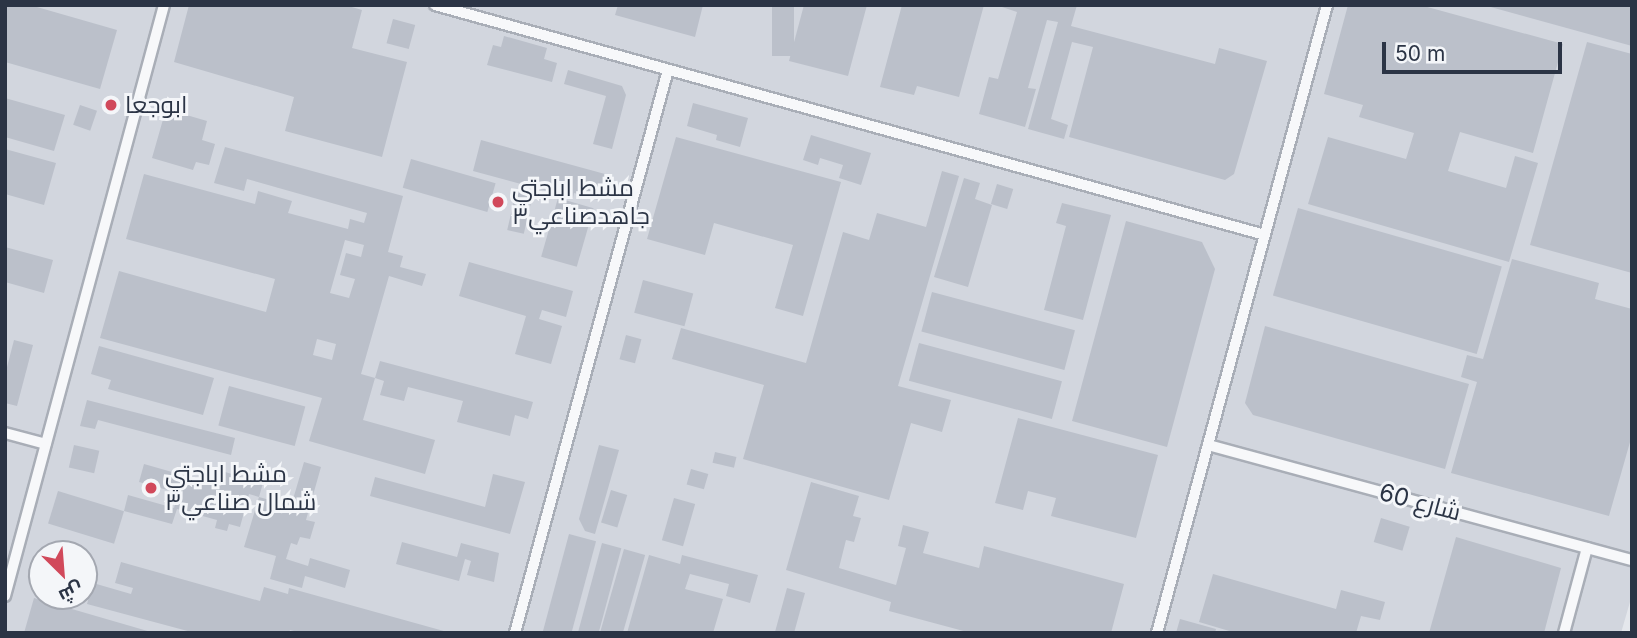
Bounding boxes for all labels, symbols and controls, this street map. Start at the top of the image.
scale bar [1385,28,1565,72]
text: 50 m [1395,41,1445,66]
place label: ابوجعا [125,91,187,119]
marker: ابوجعا [103,97,119,113]
place label: مشط اباجتي جاهدصناعي٣ [512,174,650,230]
marker: مشط اباجتي جاهدصناعي٣ [490,194,506,210]
place label: مشط اباجتي شمال صناعي٣ [165,460,316,516]
street label: شارع 60 [1376,477,1464,527]
marker: مشط اباجتي شمال صناعي٣ [143,480,159,496]
north arrow [28,540,98,610]
text: ش [55,577,87,608]

